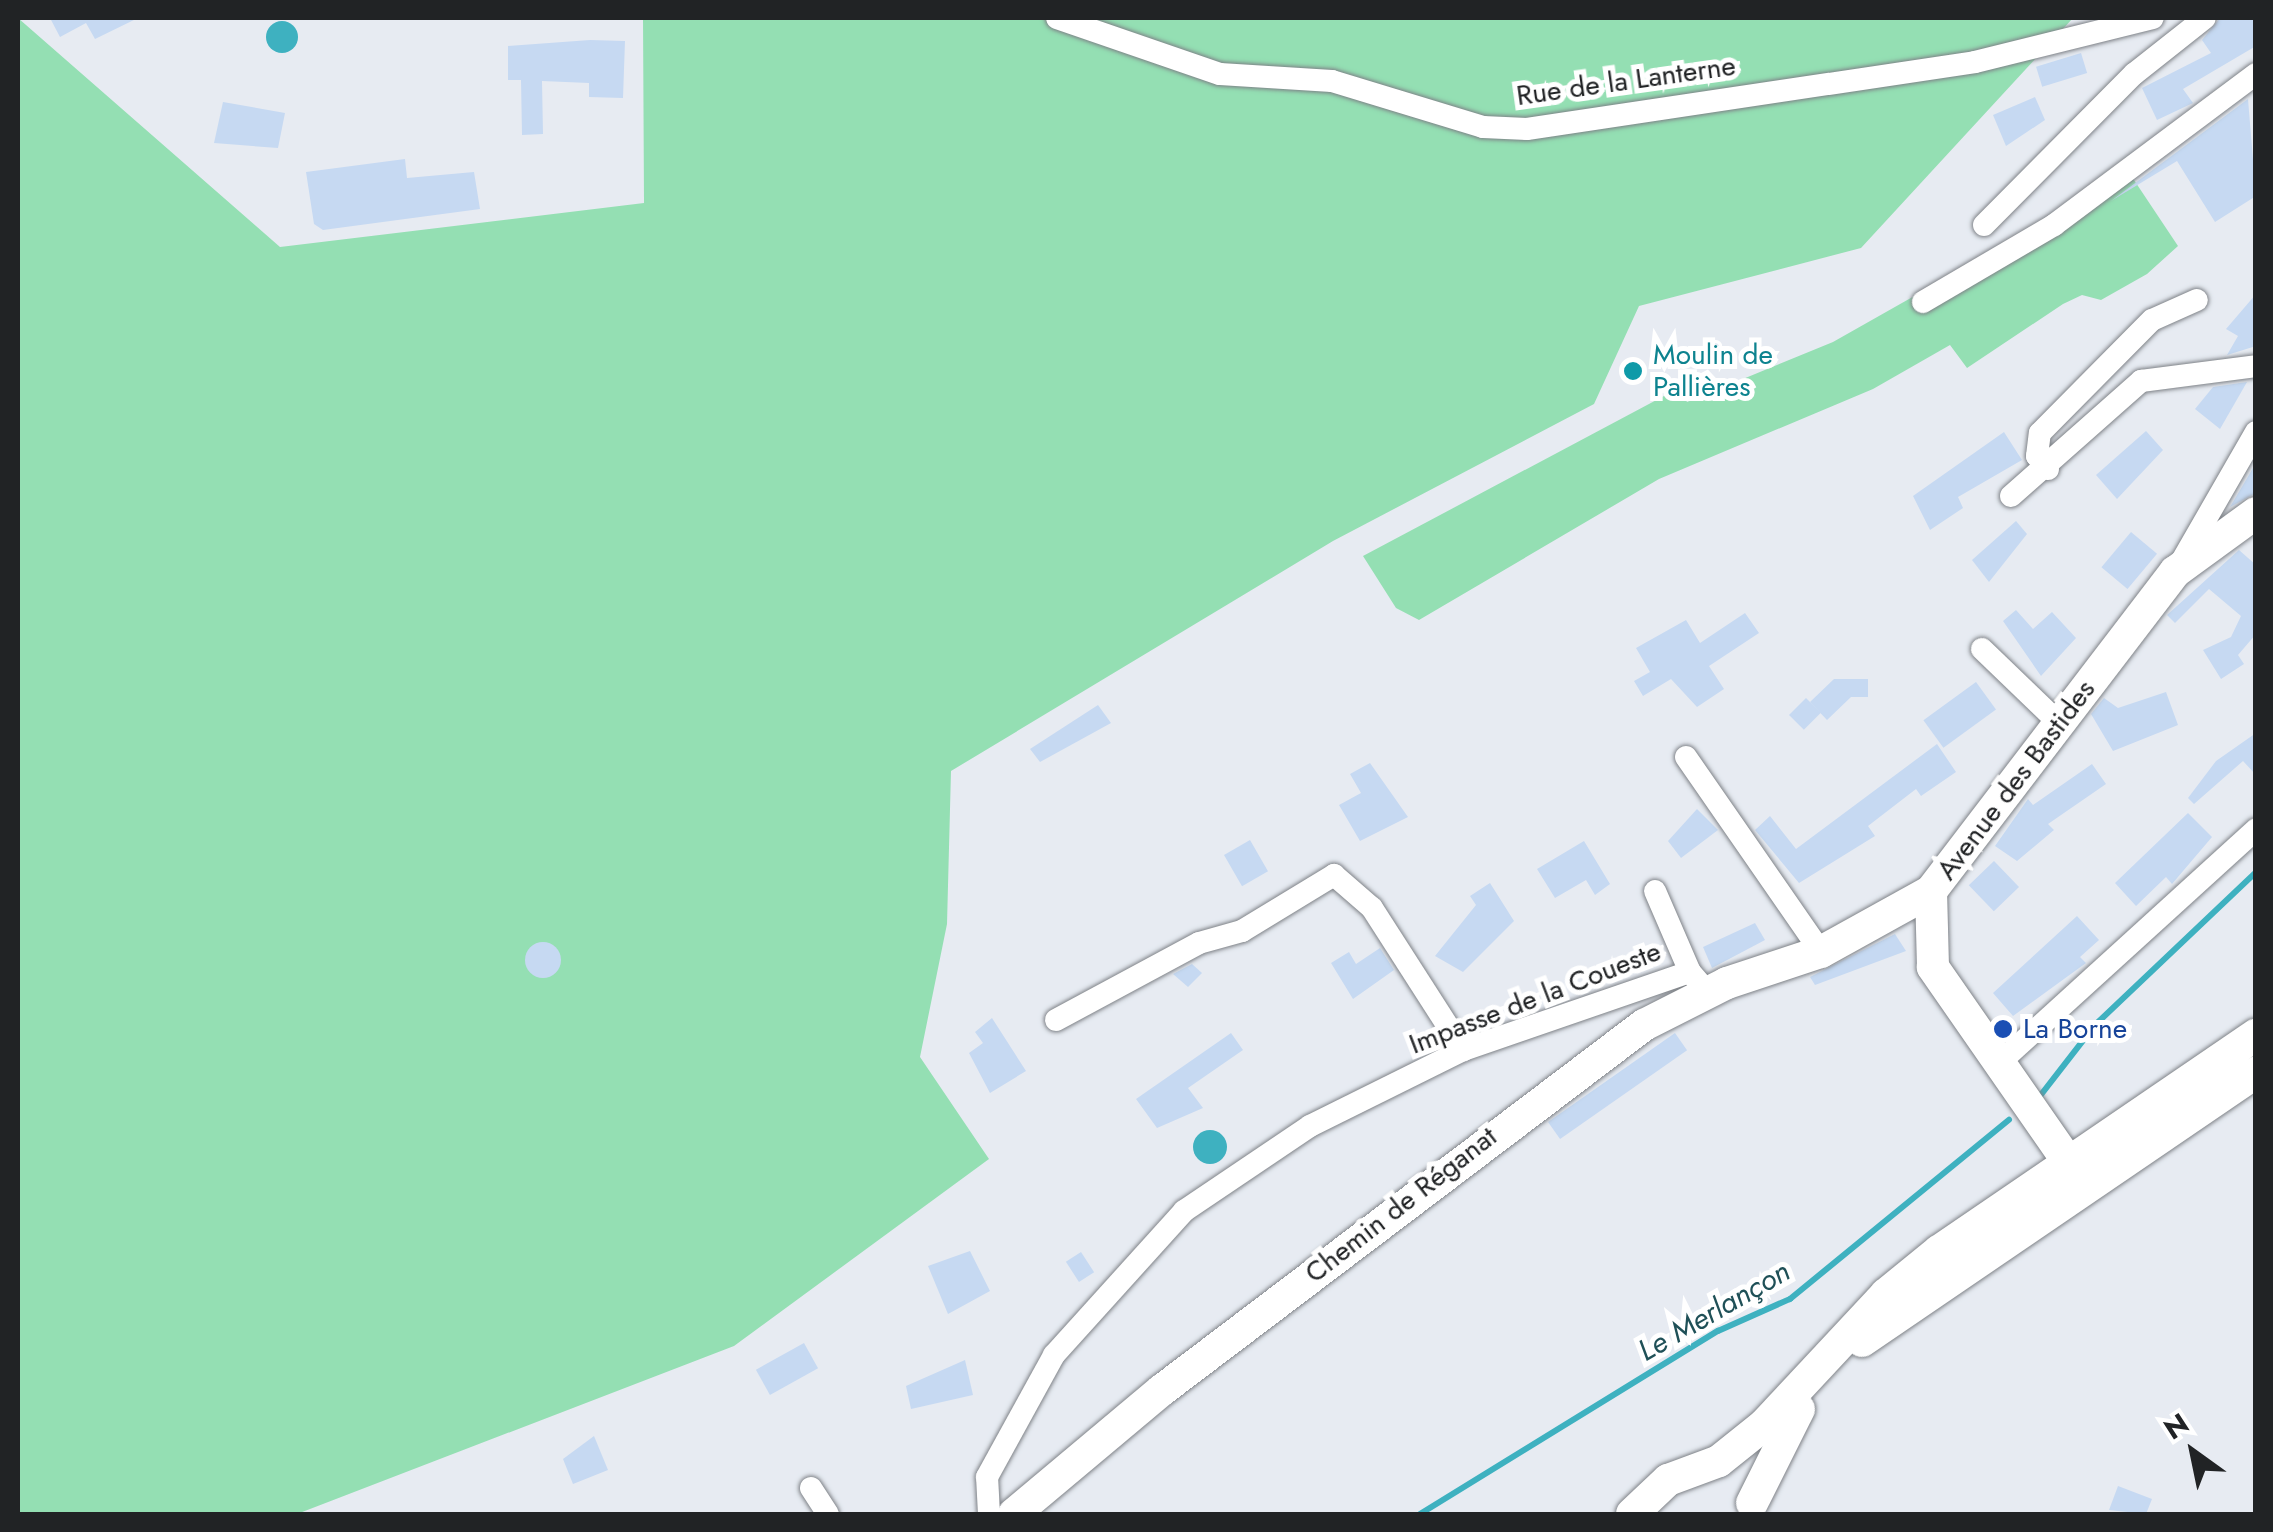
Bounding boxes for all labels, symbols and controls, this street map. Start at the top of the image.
street label: Rue de la Lanterne [1514,49,1738,113]
place label: Moulin de Pallières [1653,338,1773,404]
marker: Moulin de Pallières [1622,360,1644,382]
street label: Avenue des Bastides [1930,673,2102,887]
street label: Impasse de la Coueste [1405,935,1665,1061]
place label: La Borne [2023,1012,2127,1046]
marker: La Borne [1992,1018,2014,1040]
street label: Chemin de Réganat [1299,1120,1503,1290]
water label: Le Merlançon [1632,1253,1796,1369]
north arrow [2143,1402,2243,1502]
text: N [2156,1403,2197,1450]

